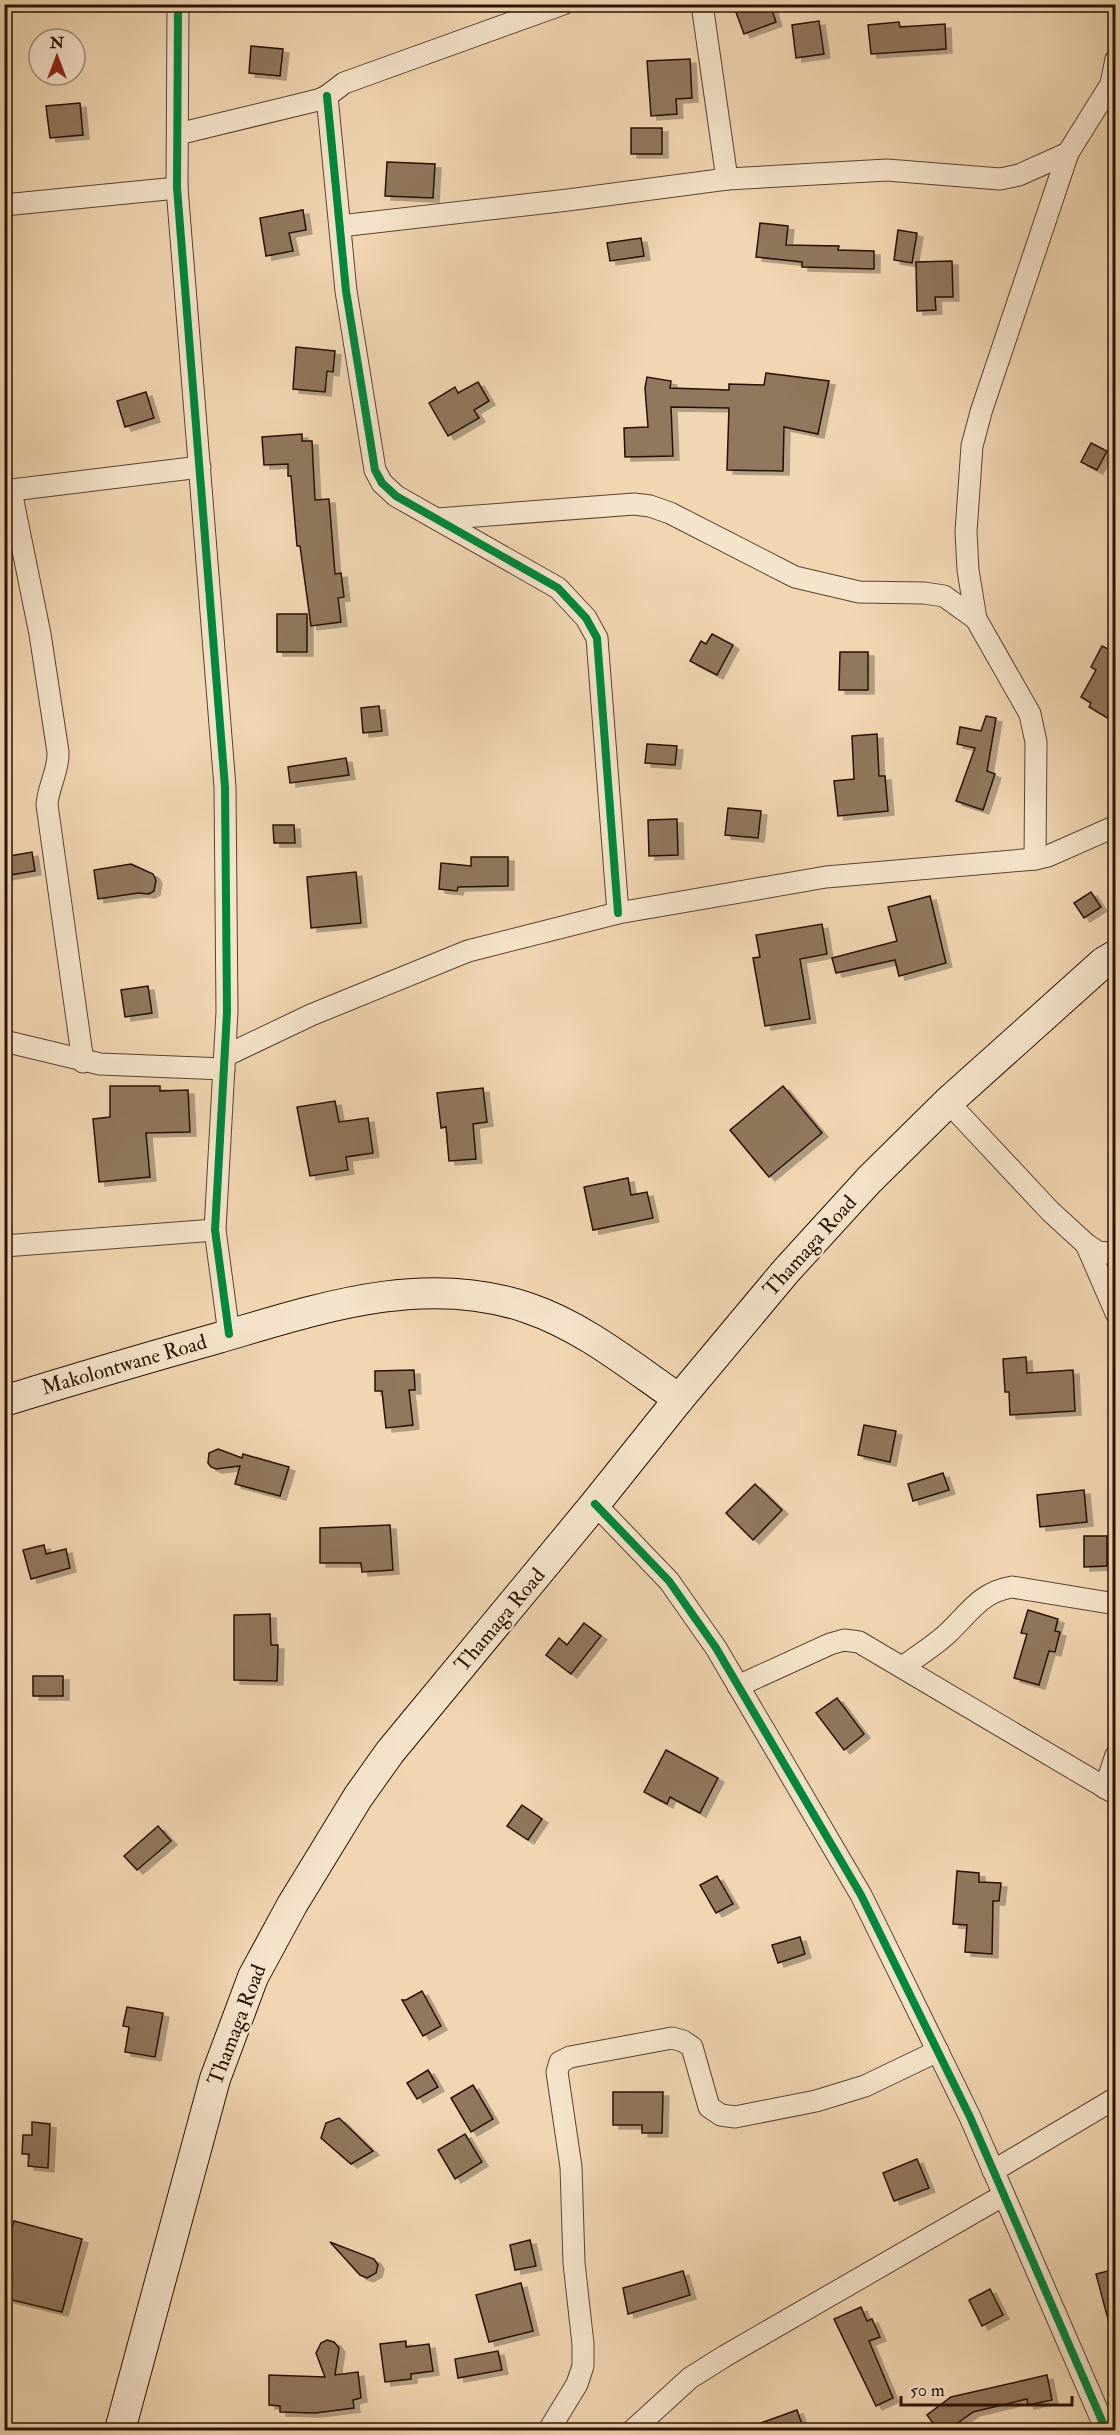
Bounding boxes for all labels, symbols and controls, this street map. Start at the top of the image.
north arrow [27,27,87,87]
text: N [49,33,65,53]
street label: Thamaga Road [757,1189,863,1302]
street label: Makolontwane Road [38,1328,210,1402]
street label: Thamaga Road [449,1562,552,1678]
street label: Thamaga Road [202,1960,273,2089]
scale bar [901,2369,1072,2407]
text: 50 m [910,2379,945,2402]

